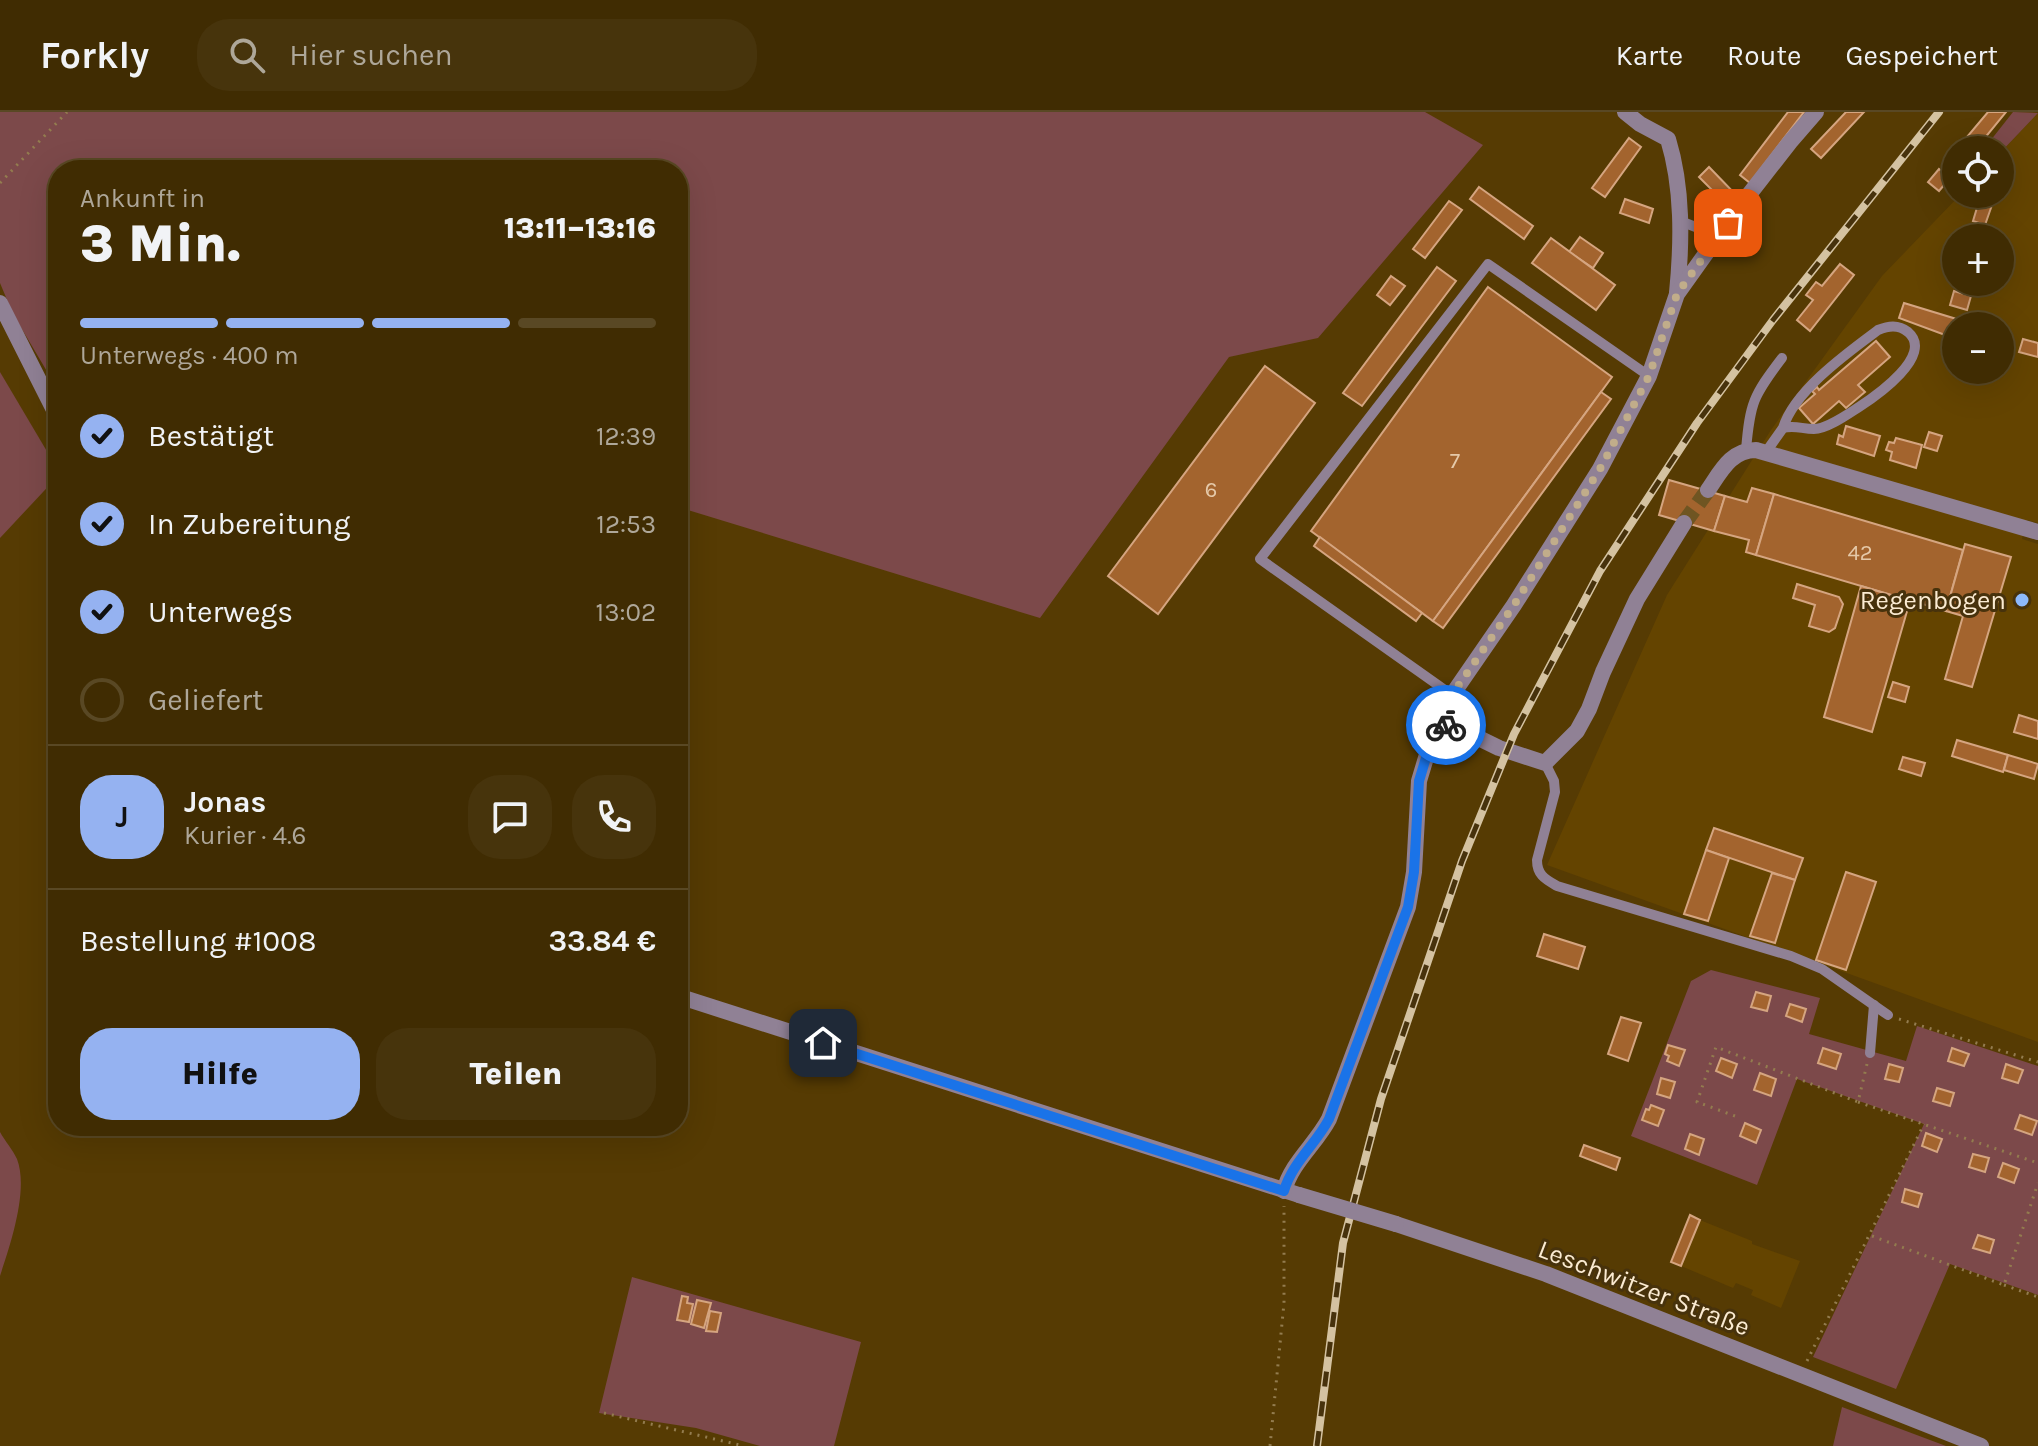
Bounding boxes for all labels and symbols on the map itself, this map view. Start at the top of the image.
pin [1694,189,1762,257]
house number: 7 [1450,448,1460,474]
house number: 6 [1205,477,1217,503]
house number: 42 [1847,540,1873,566]
place label: Regenbogen [1860,585,2006,616]
marker: Regenbogen [2013,591,2031,609]
courier [1406,685,1486,765]
pin [789,1009,857,1077]
street label: Leschwitzer Straße [1534,1233,1754,1343]

